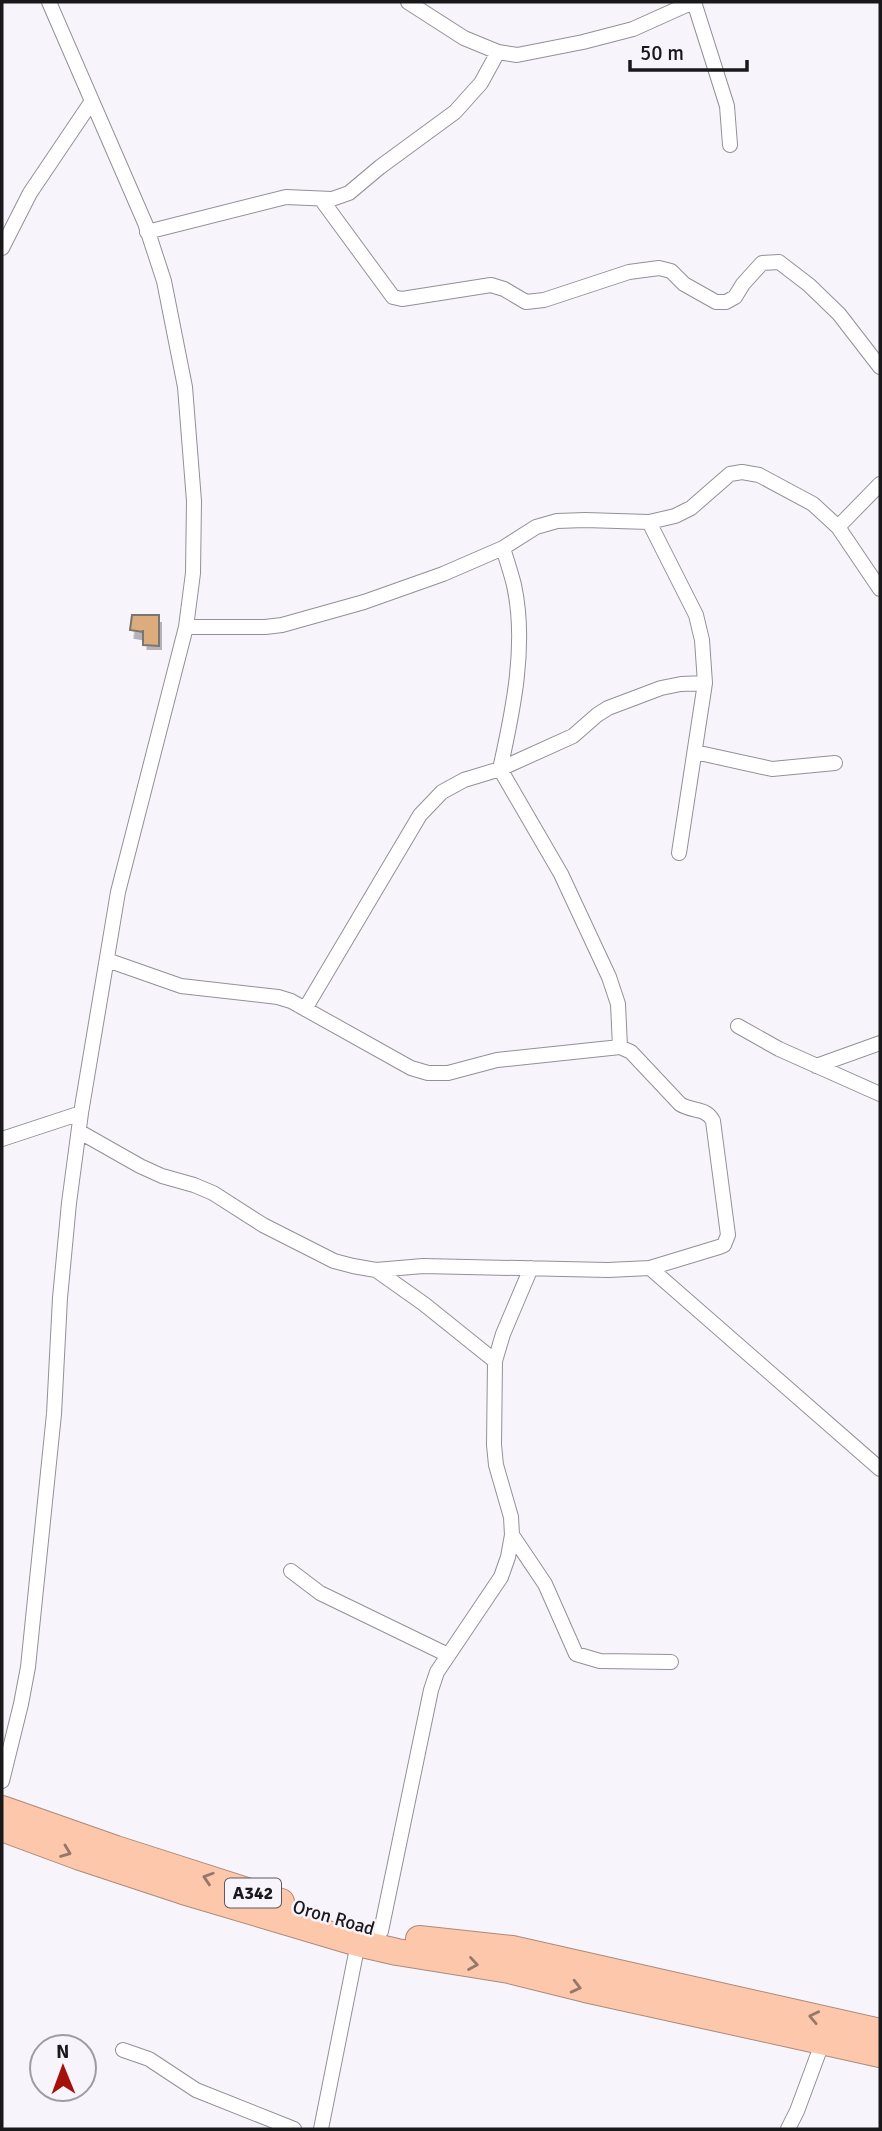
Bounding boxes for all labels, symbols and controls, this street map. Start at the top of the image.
scale bar [630,28,747,72]
text: 50 m [640,40,684,66]
one-way arrow [59,1844,71,1858]
one-way arrow [202,1872,214,1887]
road number: A342 [225,1879,281,1908]
street label: Oron Road [290,1895,378,1941]
one-way arrow [467,1956,479,1971]
one-way arrow [569,1979,581,1993]
one-way arrow [808,2011,820,2026]
north arrow [28,2033,98,2103]
text: N [56,2040,70,2064]

